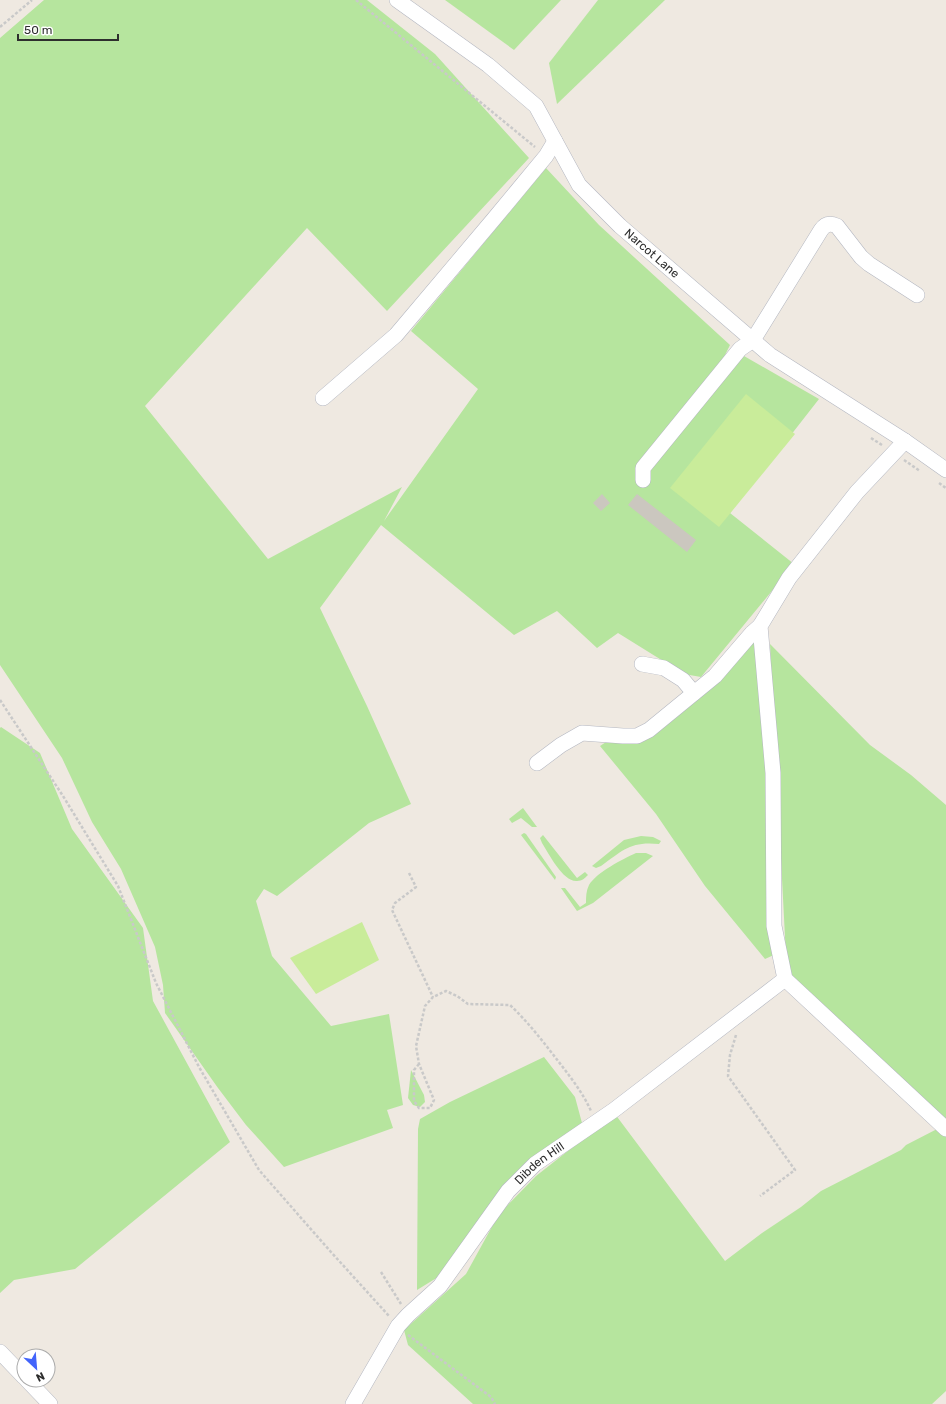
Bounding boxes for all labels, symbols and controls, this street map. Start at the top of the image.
scale bar [18,16,118,42]
text: 50 m [24,23,52,37]
street label: Narcot Lane [622,226,682,281]
street label: Dibden Hill [512,1139,567,1187]
north arrow [16,1348,56,1388]
text: N [34,1369,47,1384]

